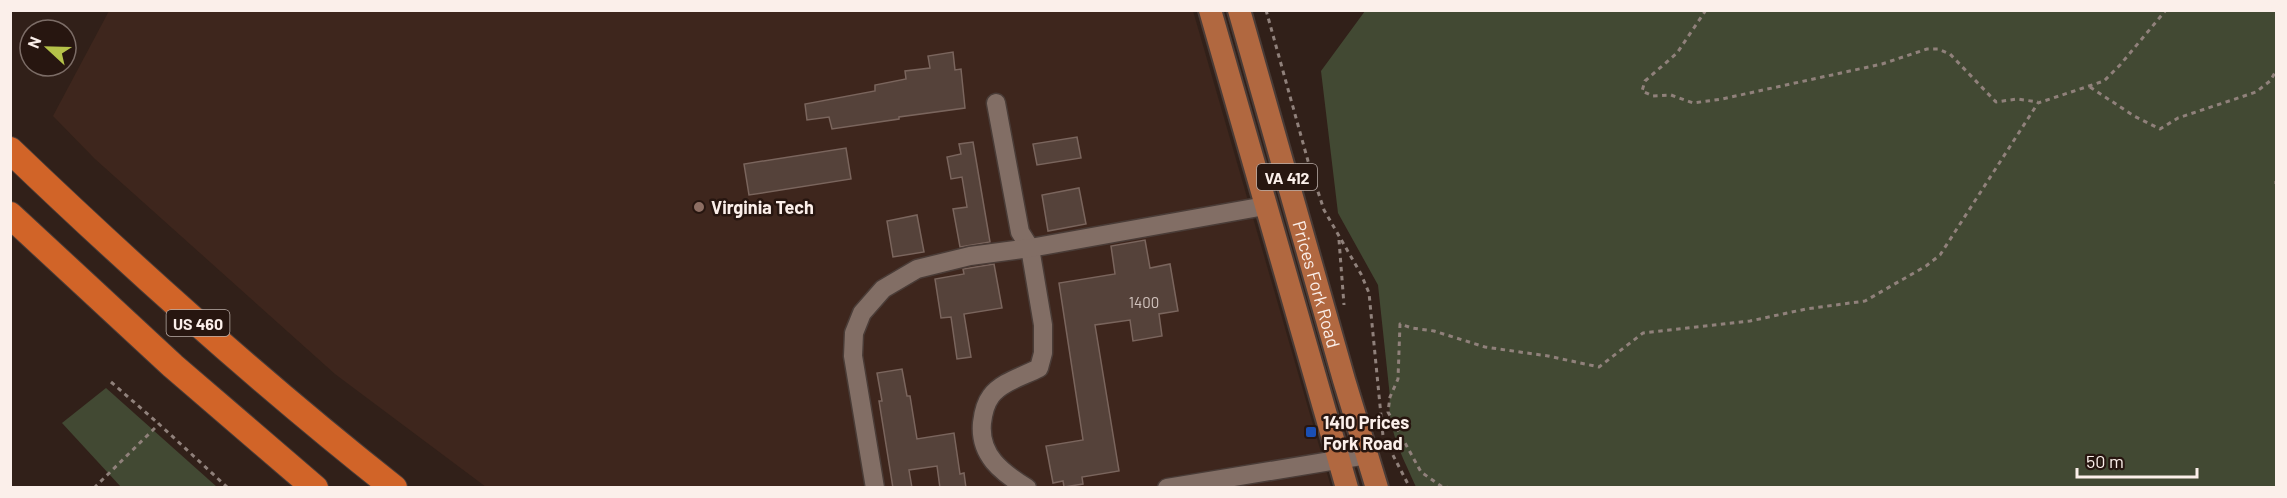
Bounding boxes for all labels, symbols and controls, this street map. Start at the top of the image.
north arrow [18,18,78,78]
text: N [23,34,44,51]
road number: VA 412 [1257,164,1317,190]
place label: Virginia Tech [711,196,814,218]
marker: Virginia Tech [692,200,706,214]
street label: Prices Fork Road [1288,218,1345,350]
house number: 1400 [1129,293,1159,311]
road number: US 460 [166,310,230,336]
place label: 1410 Prices Fork Road [1323,411,1409,454]
marker: 1410 Prices Fork Road [1304,425,1318,439]
scale bar [2077,441,2197,479]
text: 50 m [2086,450,2124,472]

